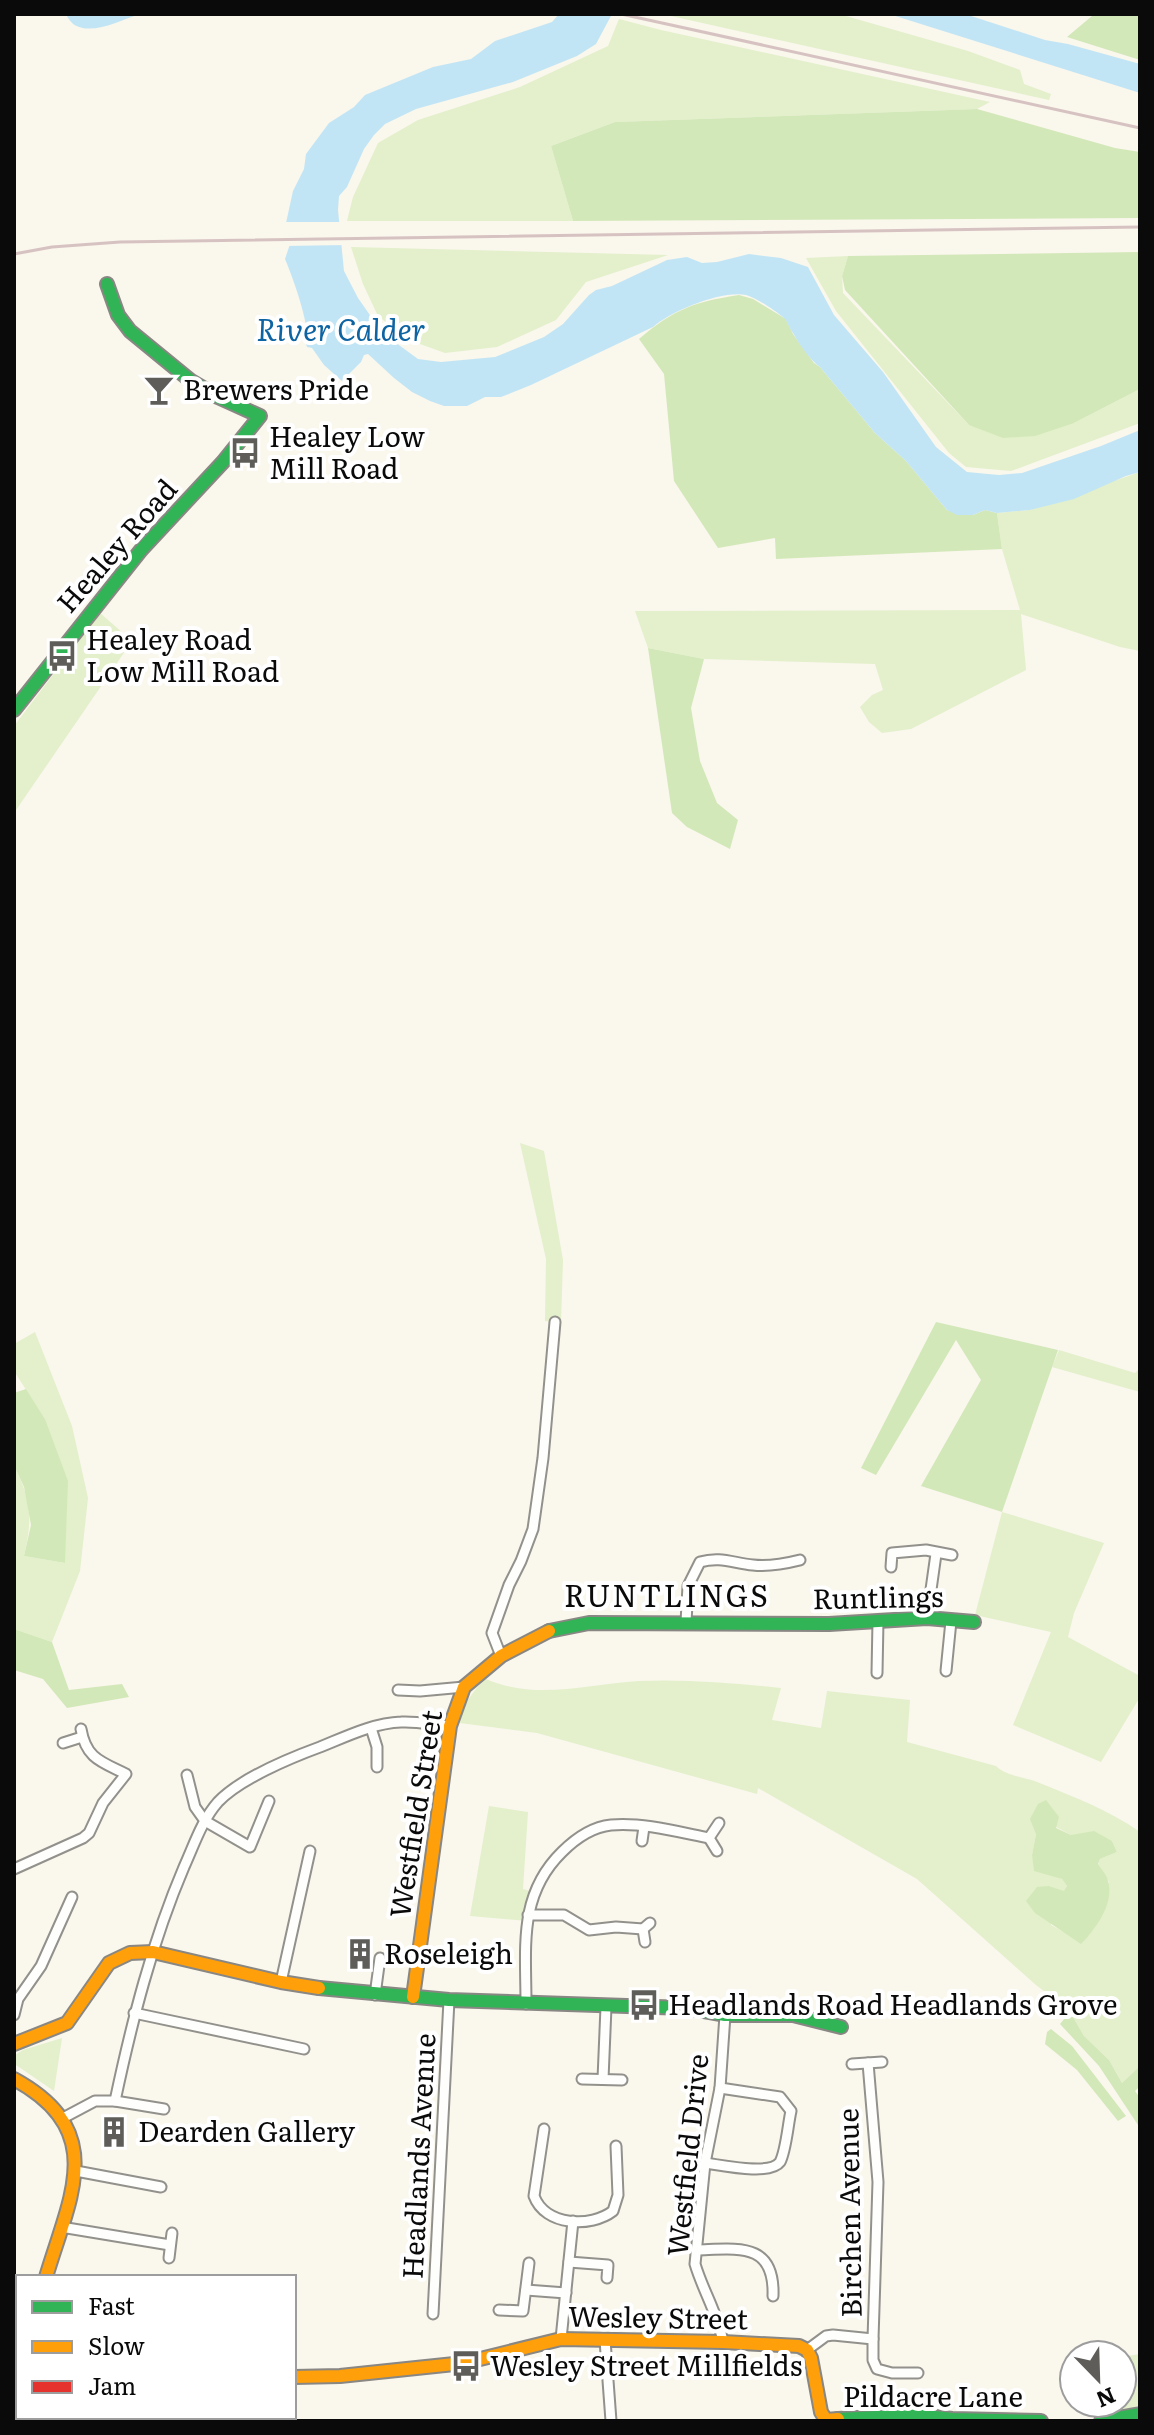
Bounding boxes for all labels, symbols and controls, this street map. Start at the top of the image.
water label: River Calder [256,306,426,350]
place label: Brewers Pride [183,367,369,409]
bar icon: Brewers Pride [142,373,176,407]
place label: Healey Low Mill Road [269,414,425,488]
bus stop icon: Healey Low Mill Road [228,436,262,470]
street label: Healey Road [45,468,186,621]
place label: Healey Road Low Mill Road [86,617,279,691]
bus stop icon: Healey Road Low Mill Road [45,639,79,673]
district label: RUNTLINGS [564,1572,770,1616]
street label: Runtlings [812,1574,944,1618]
street label: Westfield Street [377,1706,451,1921]
place label: Roseleigh [384,1931,513,1973]
building icon: Roseleigh [343,1937,377,1971]
place label: Headlands Road Headlands Grove [668,1982,1117,2024]
bus stop icon: Headlands Road Headlands Grove [627,1988,661,2022]
street label: Headlands Avenue [390,2032,444,2280]
street label: Westfield Drive [654,2051,718,2258]
street label: Birchen Avenue [825,2108,871,2318]
place label: Dearden Gallery [138,2109,356,2151]
building icon: Dearden Gallery [97,2115,131,2149]
legend [16,2275,296,2419]
text: Fast [88,2287,135,2322]
street label: Wesley Street [568,2293,749,2339]
text: Slow [88,2327,145,2362]
north arrow [1058,2339,1138,2419]
place label: Wesley Street Millfields [490,2343,802,2385]
bus stop icon: Wesley Street Millfields [449,2349,483,2383]
text: Jam [88,2367,136,2402]
street label: Pildacre Lane [843,2374,1023,2416]
text: N [1091,2380,1121,2418]

